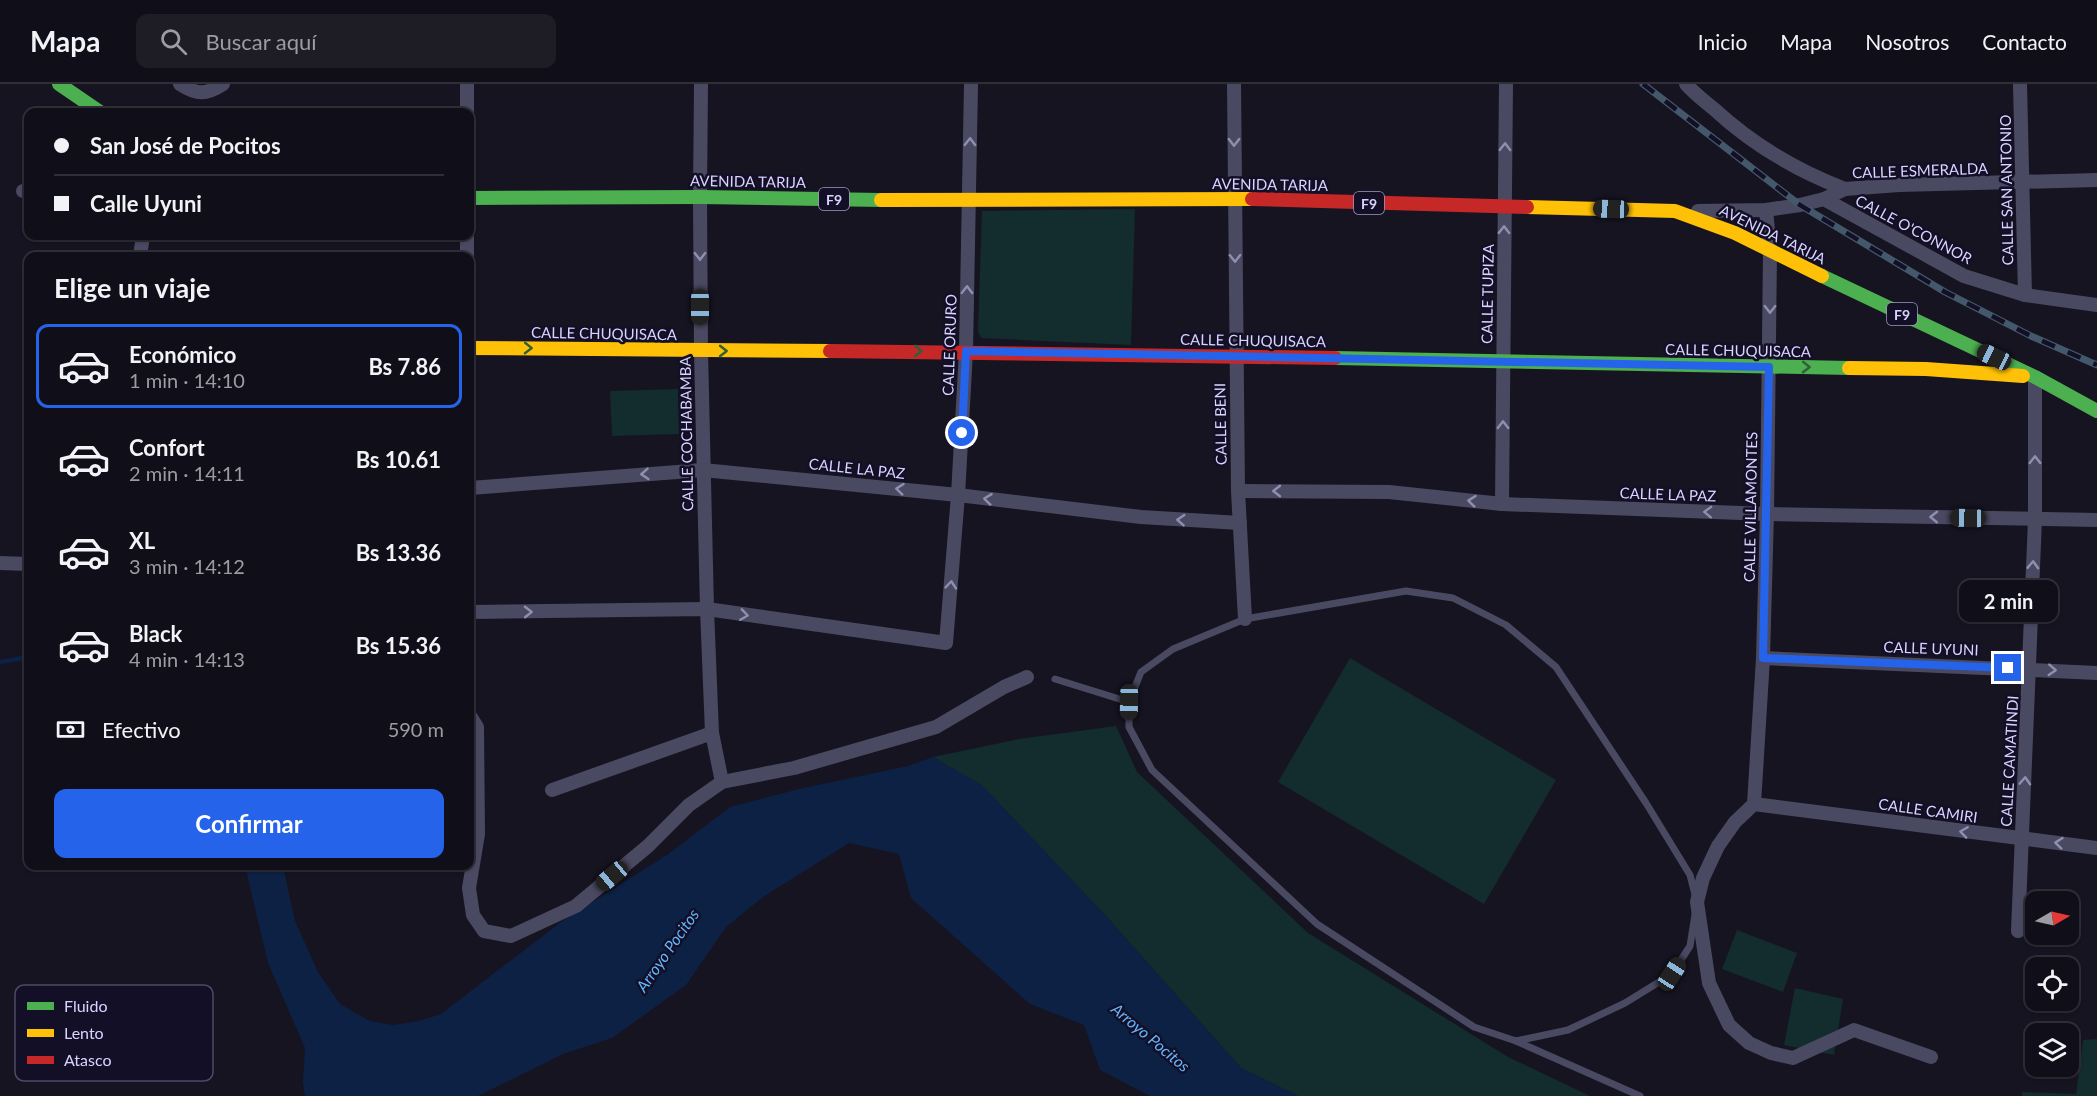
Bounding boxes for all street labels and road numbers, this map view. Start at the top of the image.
street label: CALLE SAN ANTONIO [1996,115,2016,265]
street label: CALLE ESMERALDA [1852,159,1989,181]
street label: AVENIDA TARIJA [690,171,807,191]
street label: AVENIDA TARIJA [1212,174,1329,194]
road number: F9 [819,188,849,210]
street label: CALLE O'CONNOR [1853,191,1976,268]
road number: F9 [1354,192,1384,214]
street label: AVENIDA TARIJA [1717,201,1830,268]
street label: CALLE TUPIZA [1477,243,1497,344]
street label: CALLE ORURO [938,294,960,396]
road number: F9 [1887,303,1917,325]
street label: CALLE CHUQUISACA [531,323,678,343]
street label: CALLE CHUQUISACA [1180,330,1327,350]
street label: CALLE CHUQUISACA [1665,340,1812,360]
street label: CALLE COCHABAMBA [676,356,696,512]
street label: CALLE BENI [1210,383,1230,465]
street label: CALLE VILLAMONTES [1740,432,1760,582]
street label: CALLE LA PAZ [808,454,906,482]
street label: CALLE LA PAZ [1619,483,1717,505]
street label: CALLE UYUNI [1883,637,1979,659]
street label: CALLE CAMATINDI [1997,695,2021,827]
street label: CALLE CAMIRI [1877,794,1979,826]

